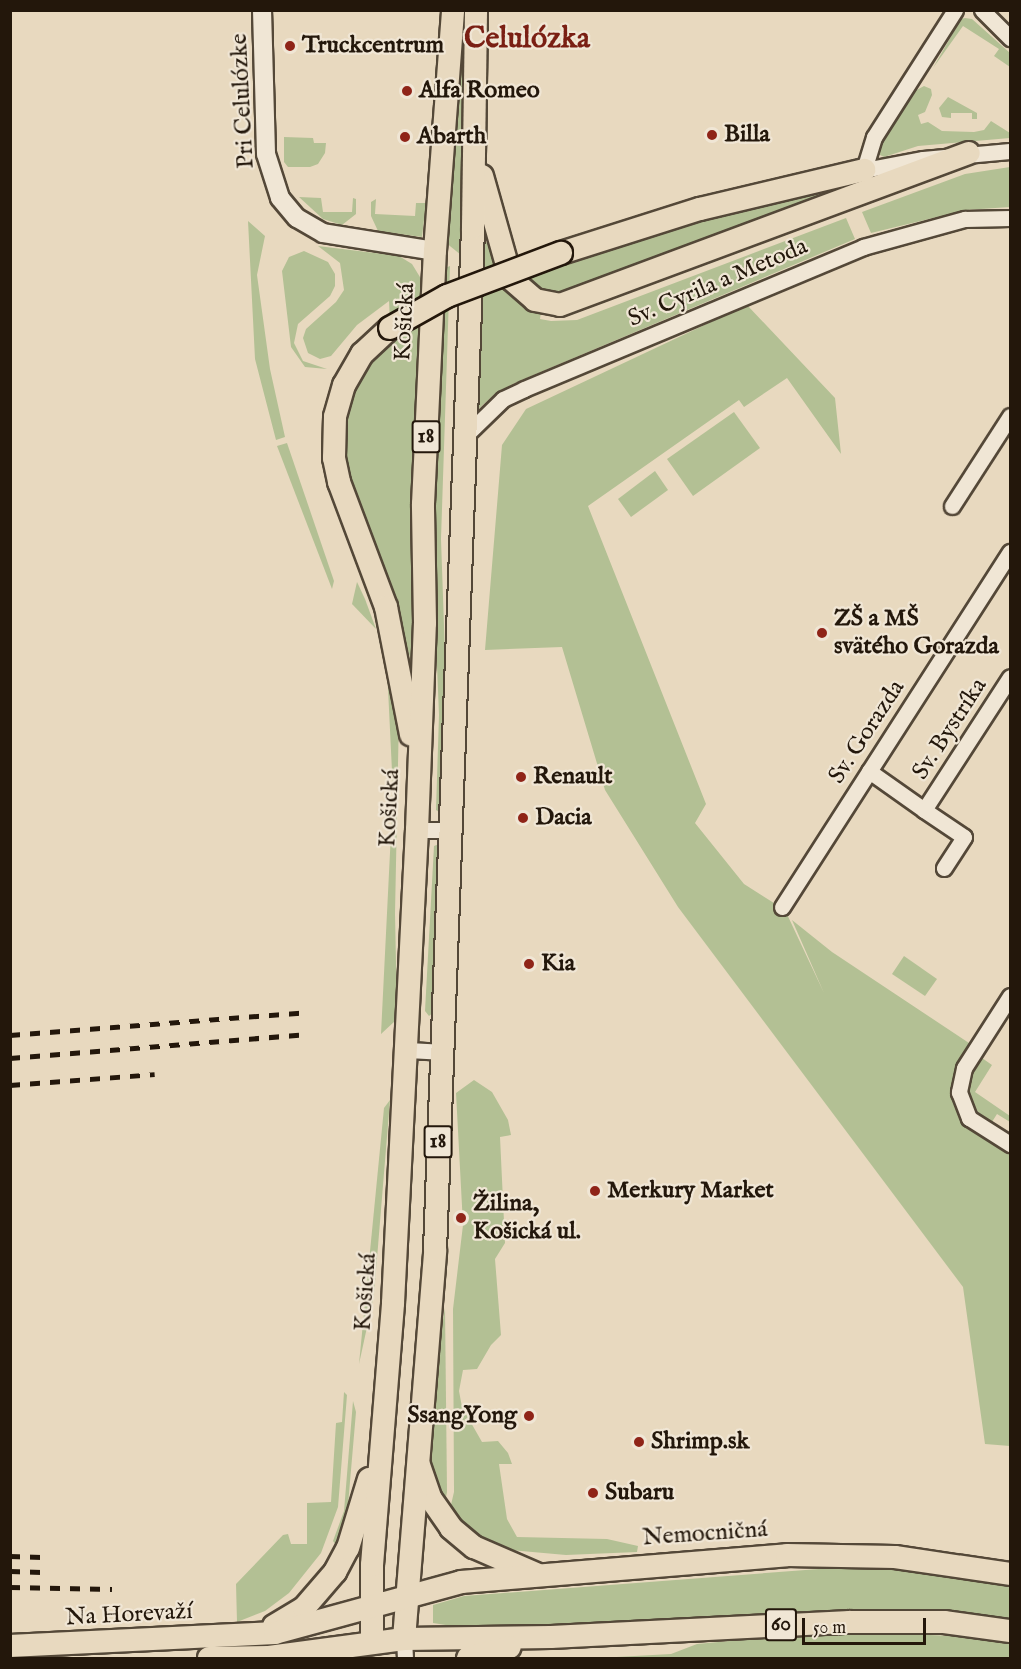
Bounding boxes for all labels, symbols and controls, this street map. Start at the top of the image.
district label: Celulózka [464,21,590,57]
place label: Truckcentrum [302,32,444,60]
street label: Pri Celulózke [225,33,261,169]
marker: Truckcentrum [283,39,297,53]
place label: Alfa Romeo [419,77,540,105]
marker: Alfa Romeo [400,84,414,98]
place label: Billa [724,121,770,149]
place label: Abarth [417,123,486,151]
marker: Billa [705,128,719,142]
marker: Abarth [398,130,412,144]
street label: Sv. Cyrila a Metoda [624,232,812,334]
street label: Košická [389,282,421,362]
road number: 18 [411,418,441,456]
place label: ZŠ a MŠ svätého Gorazda [834,605,999,661]
marker: ZŠ a MŠ svätého Gorazda [815,626,829,640]
street label: Sv. Bystríka [907,673,993,785]
street label: Sv. Gorazda [823,675,911,789]
place label: Renault [533,763,613,791]
street label: Košická [374,768,406,848]
marker: Renault [514,770,528,784]
place label: Dacia [535,804,592,832]
marker: Dacia [516,811,530,825]
place label: Kia [541,950,575,978]
marker: Kia [522,957,536,971]
road number: 18 [423,1123,453,1161]
place label: Merkury Market [607,1177,774,1205]
marker: Merkury Market [588,1184,602,1198]
place label: Žilina, Košická ul. [473,1190,581,1246]
marker: Žilina, Košická ul. [454,1211,468,1225]
street label: Košická [349,1252,383,1332]
place label: SsangYong [407,1402,517,1430]
marker: SsangYong [522,1409,536,1423]
place label: Shrimp.sk [651,1428,749,1456]
marker: Shrimp.sk [632,1435,646,1449]
place label: Subaru [605,1479,674,1507]
marker: Subaru [586,1486,600,1500]
street label: Nemocničná [641,1515,769,1553]
street label: Na Horevaží [65,1597,193,1633]
road number: 60 [764,1606,798,1644]
scale bar [805,1606,930,1644]
text: 50 m [813,1617,846,1640]

